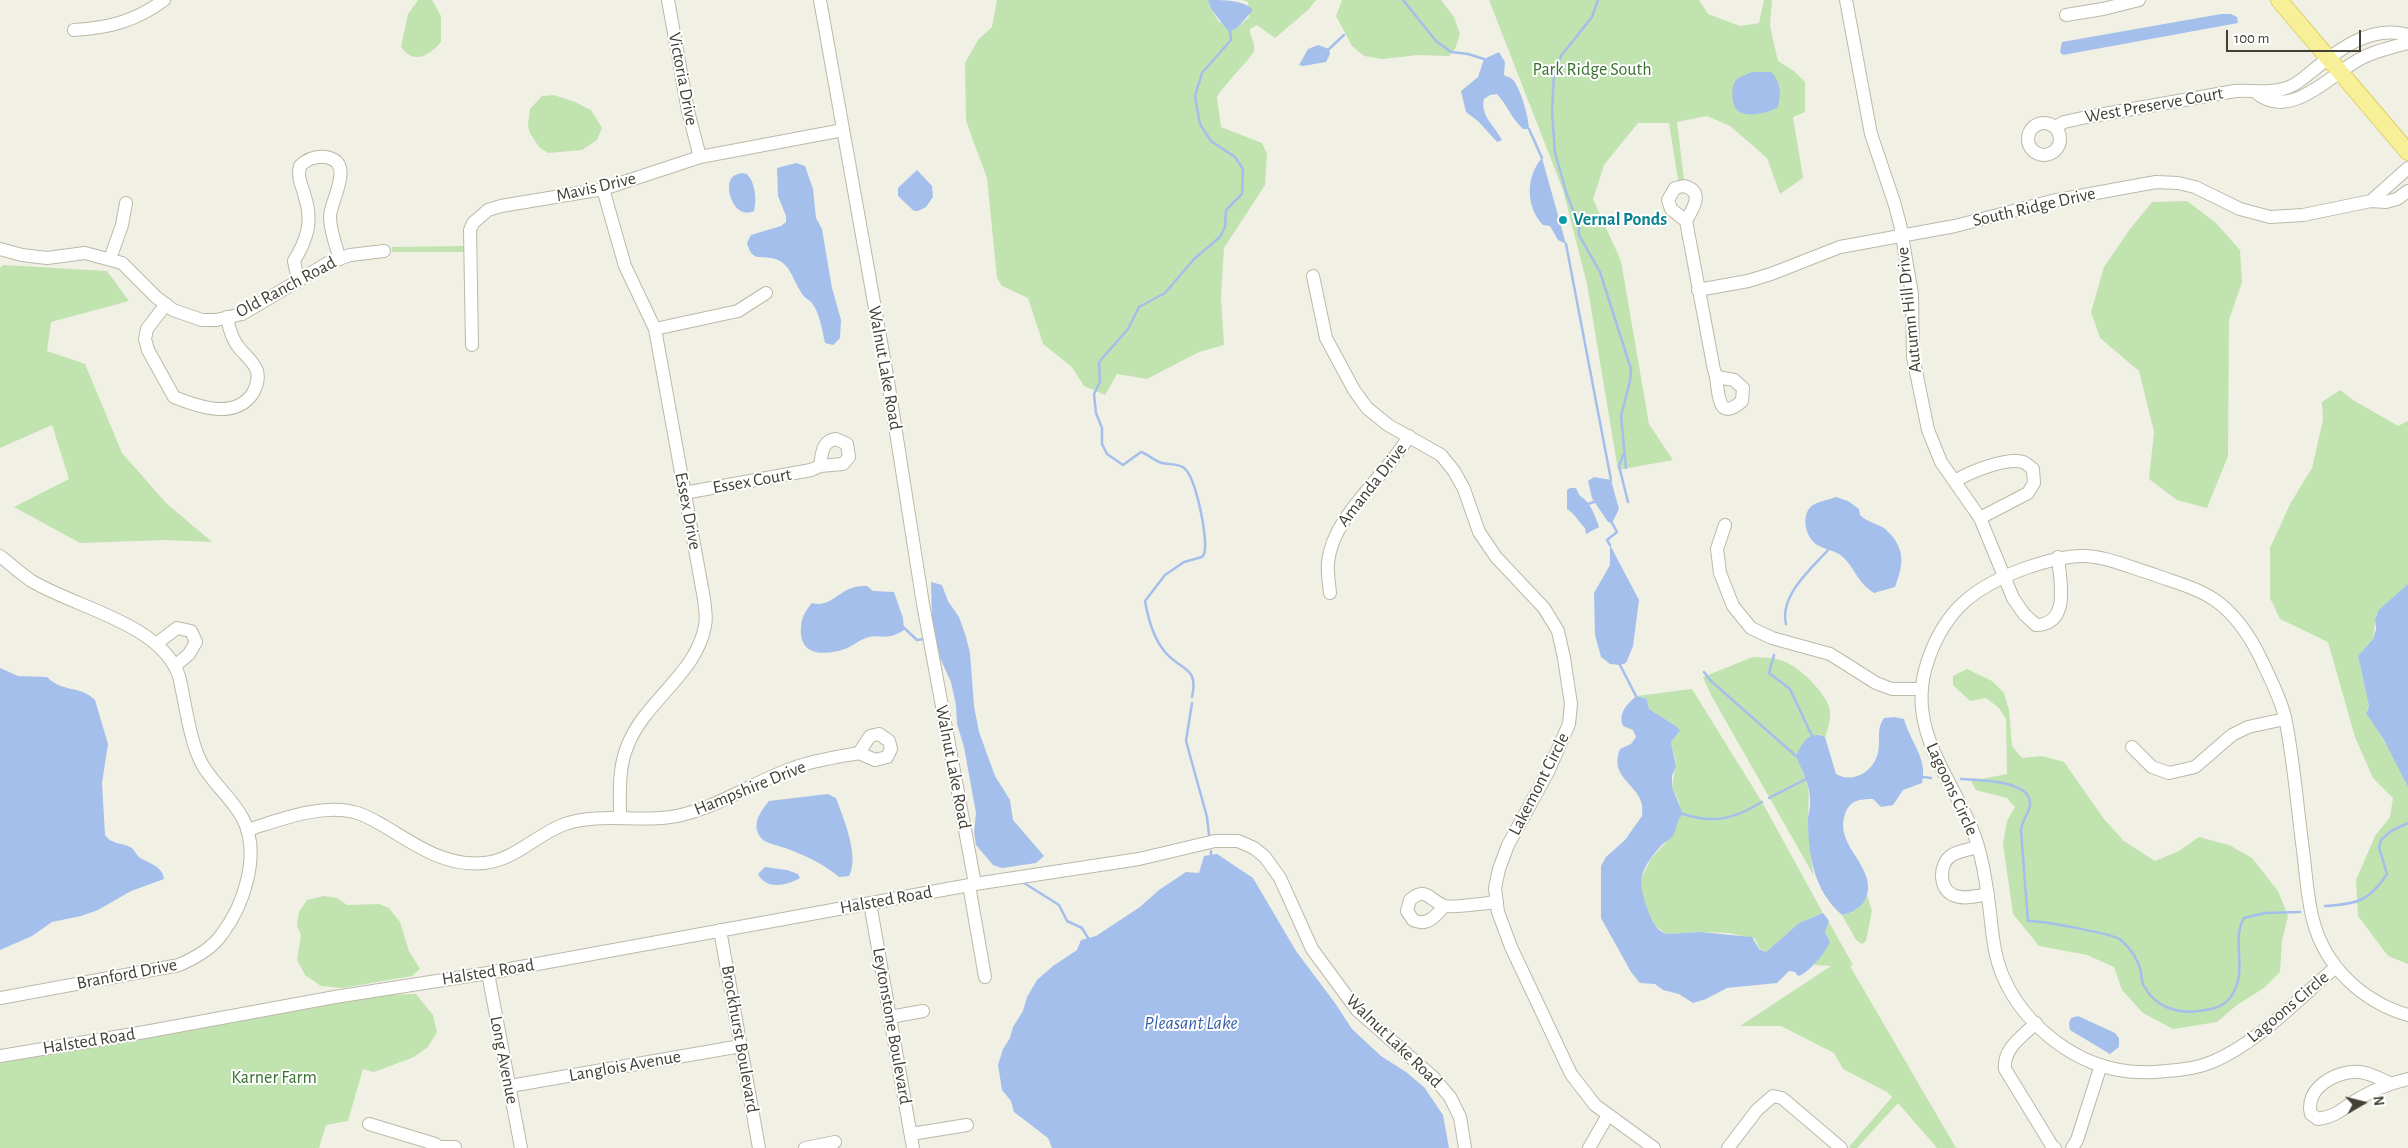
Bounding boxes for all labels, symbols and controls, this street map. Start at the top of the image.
scale bar [2228,20,2363,52]
street label: Victoria Drive [663,31,703,127]
text: 100 m [2234,31,2269,46]
park label: Park Ridge South [1533,59,1651,81]
street label: West Preserve Court [2083,82,2225,128]
street label: Mavis Drive [554,167,638,207]
street label: South Ridge Drive [1970,182,2098,232]
place label: Vernal Ponds [1573,209,1667,231]
marker: Vernal Ponds [1557,214,1569,226]
street label: Autumn Hill Drive [1892,246,1926,374]
street label: Old Ranch Road [232,252,340,322]
street label: Walnut Lake Road [863,304,907,432]
street label: Amanda Drive [1333,439,1411,531]
street label: Essex Court [711,463,793,499]
street label: Essex Drive [670,470,706,552]
street label: Walnut Lake Road [930,703,976,831]
street label: Lakemont Circle [1504,729,1574,839]
street label: Lagoons Circle [1921,739,1983,839]
street label: Hampshire Drive [691,756,809,820]
street label: Halsted Road [838,881,934,919]
street label: Leytonstone Boulevard [868,946,916,1106]
street label: Branford Drive [75,954,179,994]
street label: Halsted Road [440,954,536,990]
street label: Brockhurst Boulevard [716,963,764,1115]
street label: Lagoons Circle [2243,967,2333,1047]
street label: Walnut Lake Road [1341,990,1447,1092]
water label: Pleasant Lake [1144,1012,1238,1034]
street label: Long Avenue [485,1014,523,1106]
street label: Halsted Road [41,1023,137,1059]
street label: Langlois Avenue [567,1046,683,1086]
park label: Karner Farm [231,1067,317,1089]
north arrow [2338,1078,2388,1128]
text: N [2370,1095,2385,1107]

